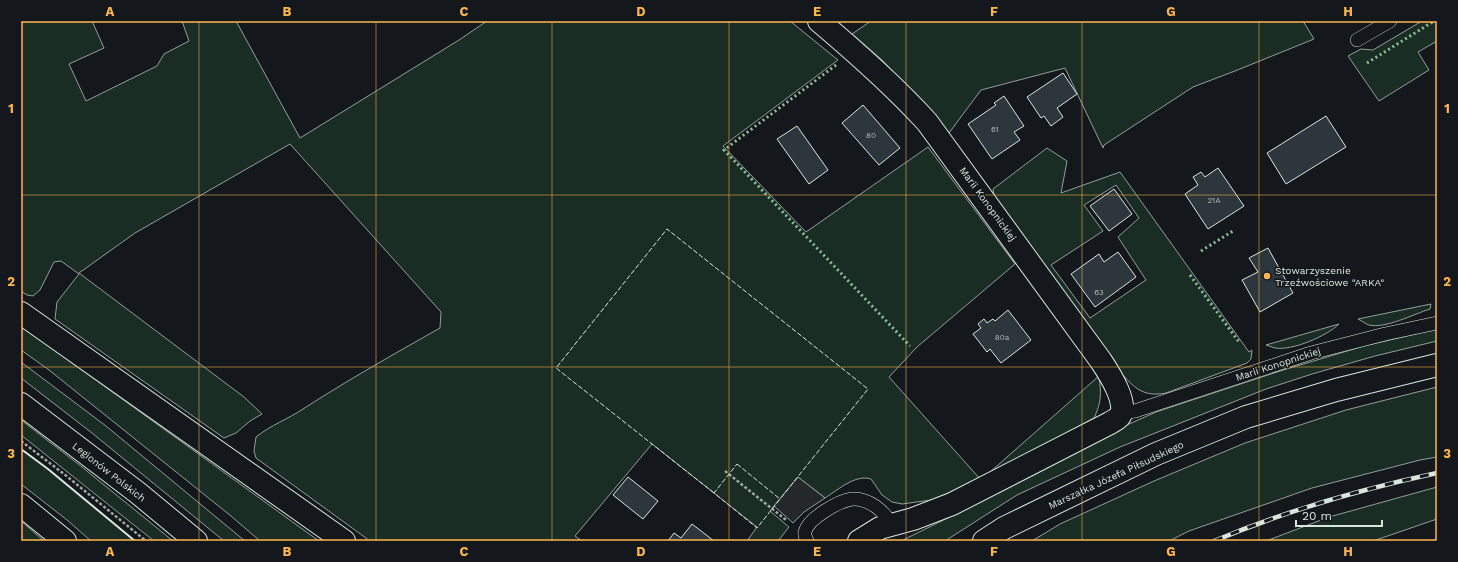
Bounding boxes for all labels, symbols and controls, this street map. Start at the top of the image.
text: A [106,4,115,19]
text: B [283,4,292,19]
text: C [460,4,469,19]
text: D [636,4,646,19]
text: E [813,4,821,19]
text: F [990,4,998,19]
text: G [1166,4,1176,19]
text: H [1343,4,1353,19]
text: 1 [8,101,14,116]
text: 1 [1444,101,1450,116]
house number: 61 [991,125,999,134]
house number: 80 [866,131,876,140]
street label: Marii Konopnickiej [957,165,1019,243]
house number: 21A [1207,196,1221,205]
place label: Stowarzyszenie Trzeźwościowe "ARKA" [1275,265,1384,288]
marker: Stowarzyszenie Trzeźwościowe "ARKA" [1262,271,1272,281]
text: 2 [7,274,15,289]
text: 2 [1443,274,1451,289]
house number: 63 [1094,288,1104,297]
house number: 80a [995,333,1010,342]
street label: Marii Konopnickiej [1234,345,1322,383]
street label: Marszałka Józefa Piłsudskiego [1047,439,1185,511]
street label: Legionów Polskich [70,440,148,504]
text: 3 [7,446,15,461]
text: 3 [1443,446,1451,461]
scale bar [1296,502,1382,528]
text: 20 m [1302,509,1332,523]
text: A [106,544,115,559]
text: B [283,544,292,559]
text: C [460,544,469,559]
text: D [636,544,646,559]
text: E [813,544,821,559]
text: F [990,544,998,559]
text: G [1166,544,1176,559]
text: H [1343,544,1353,559]

